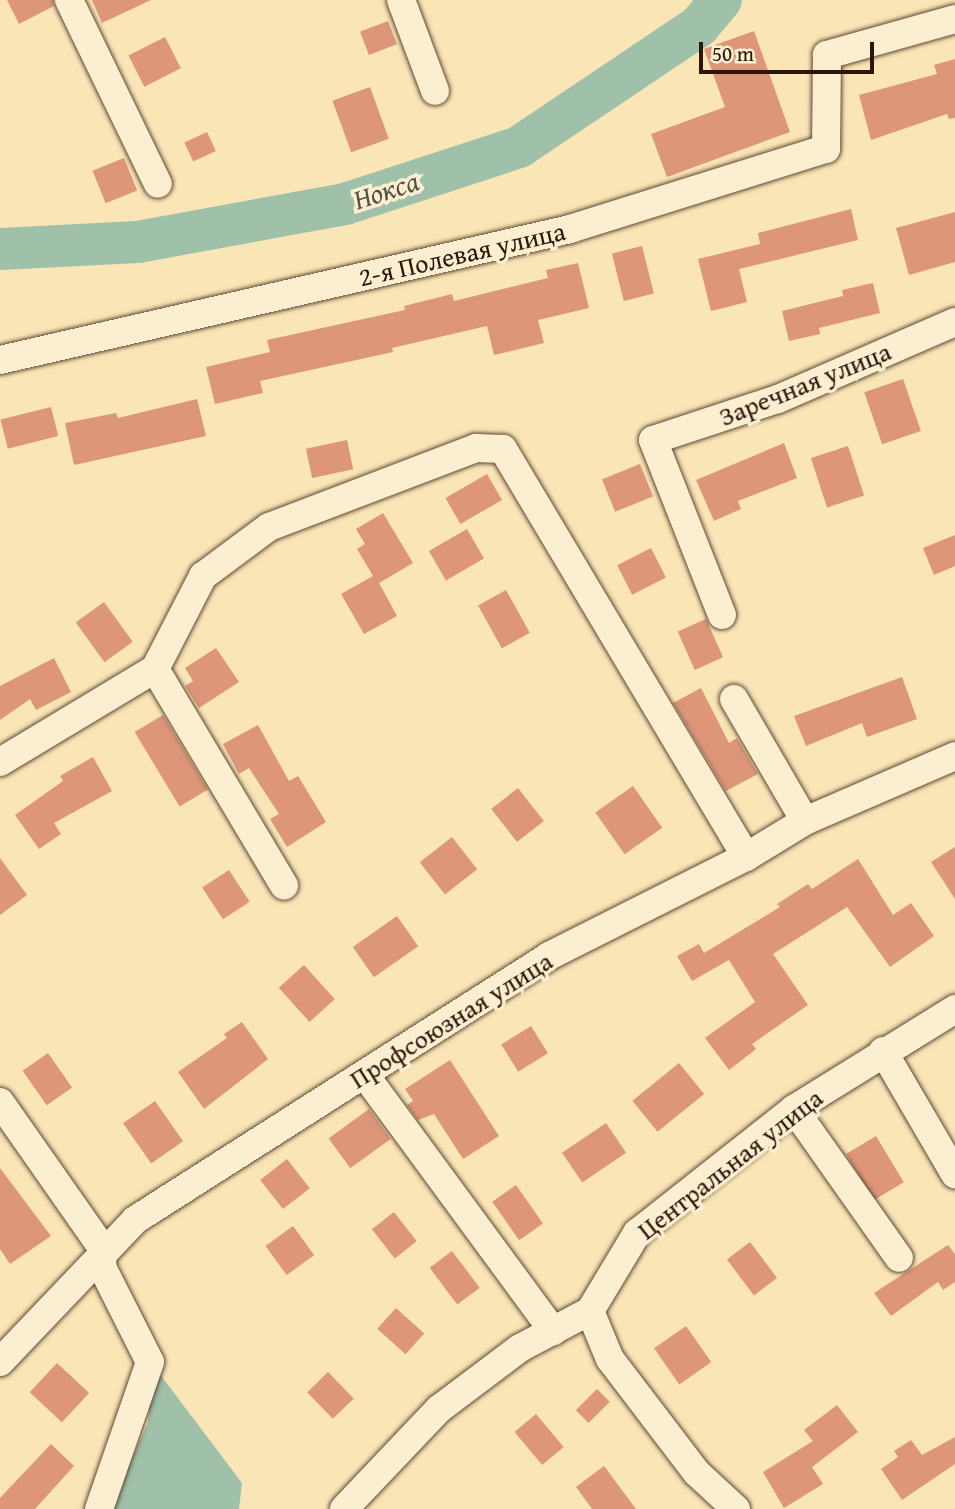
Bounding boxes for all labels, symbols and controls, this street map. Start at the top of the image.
scale bar [703,28,878,72]
text: 50 m [712,38,754,69]
water label: Нокса [349,164,423,216]
street label: 2-я Полевая улица [356,215,568,293]
street label: Заречная улица [715,335,895,433]
street label: Профсоюзная улица [344,945,558,1095]
street label: Центральная улица [631,1082,829,1246]

